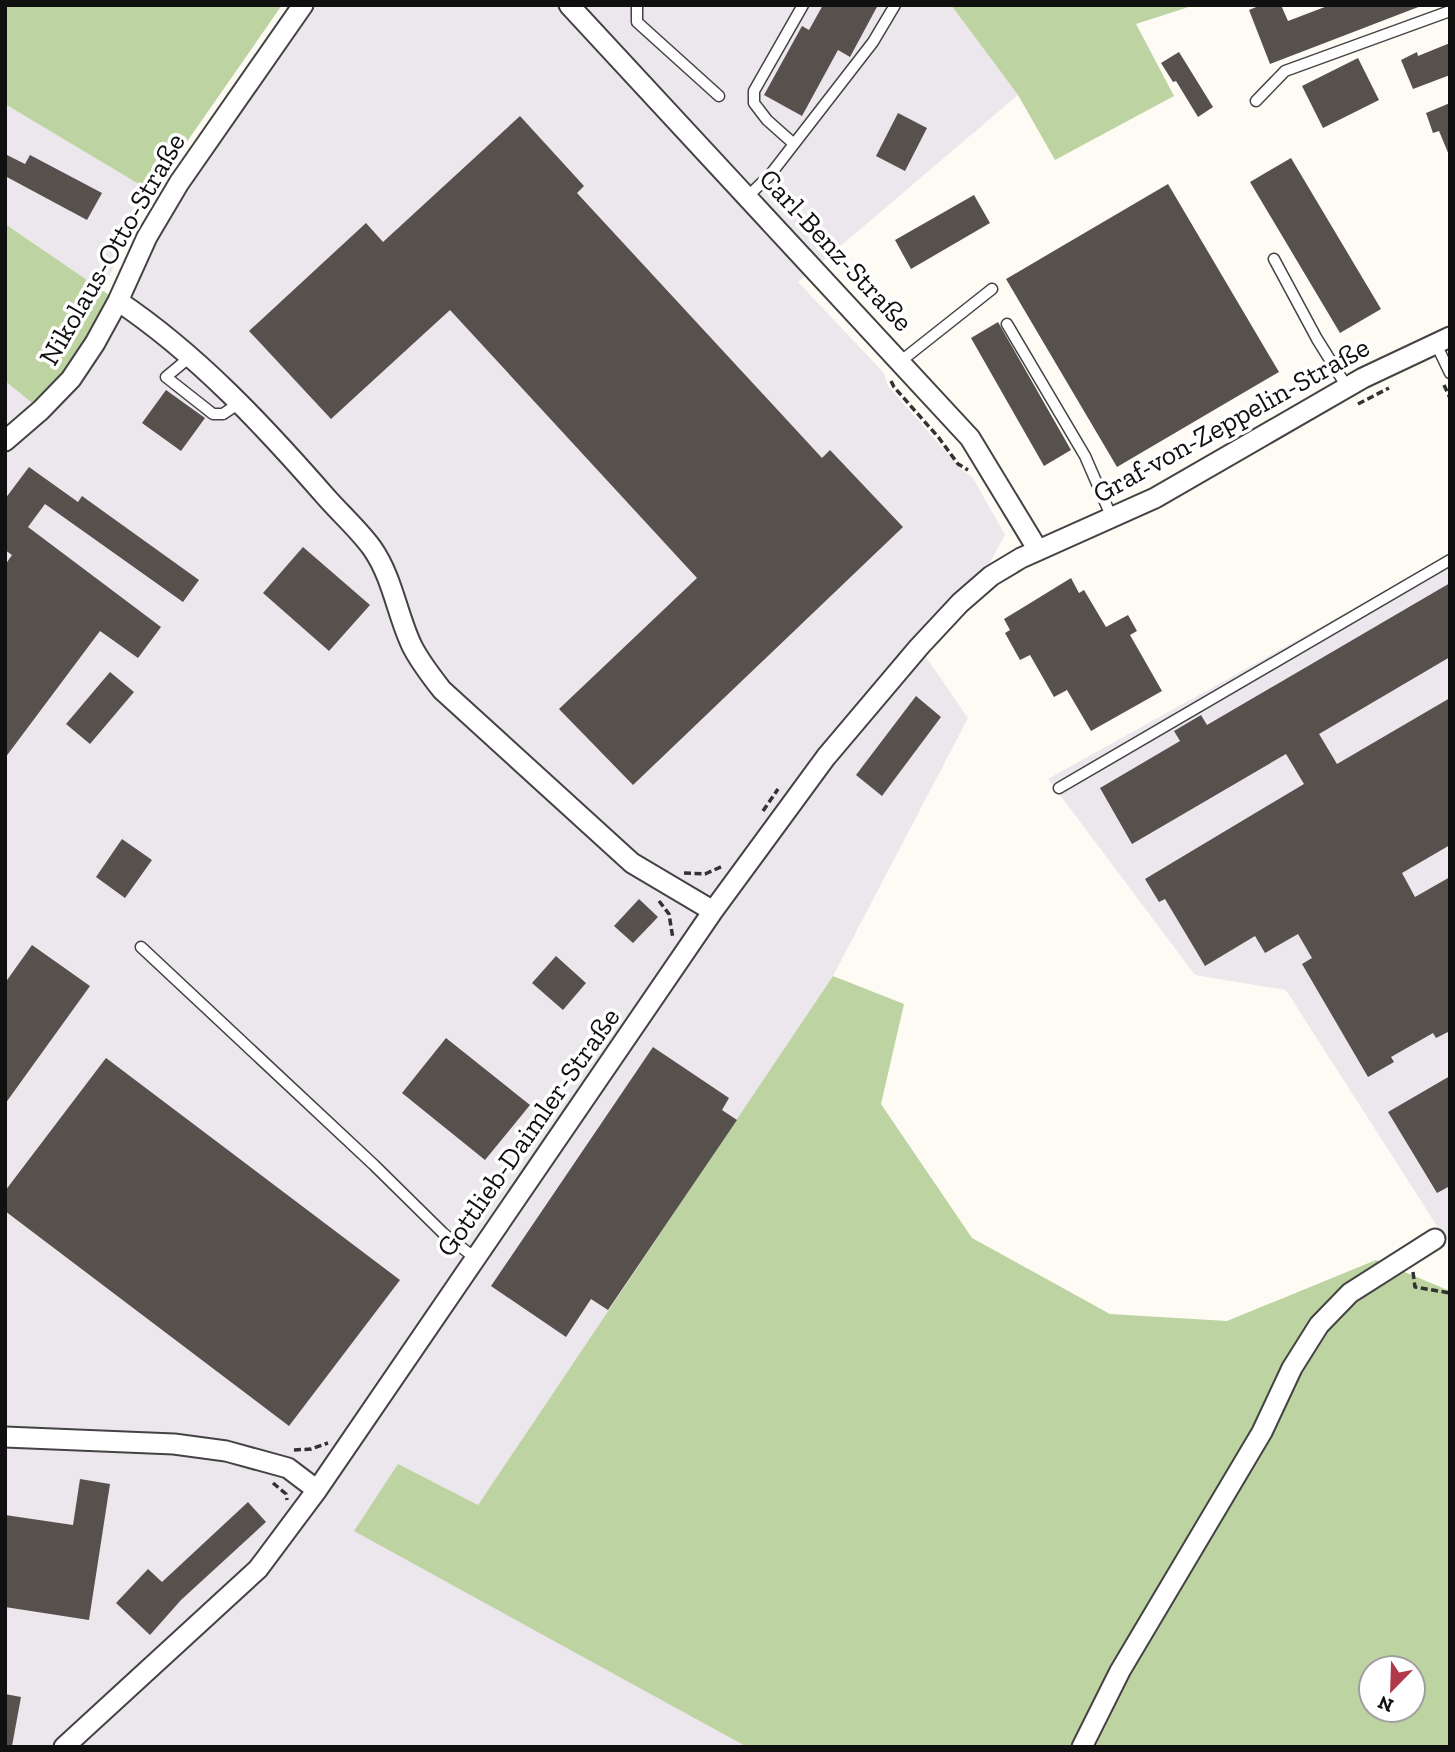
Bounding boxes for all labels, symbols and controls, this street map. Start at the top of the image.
street label: Nikolaus-Otto-Straße [32,127,192,371]
street label: Carl-Benz-Straße [752,162,920,338]
street label: Graf-von-Zeppelin-Straße [1087,330,1375,510]
street label: Gottlieb-Daimler-Straße [430,1001,626,1263]
north arrow [1357,1654,1427,1724]
text: N [1374,1691,1397,1718]

